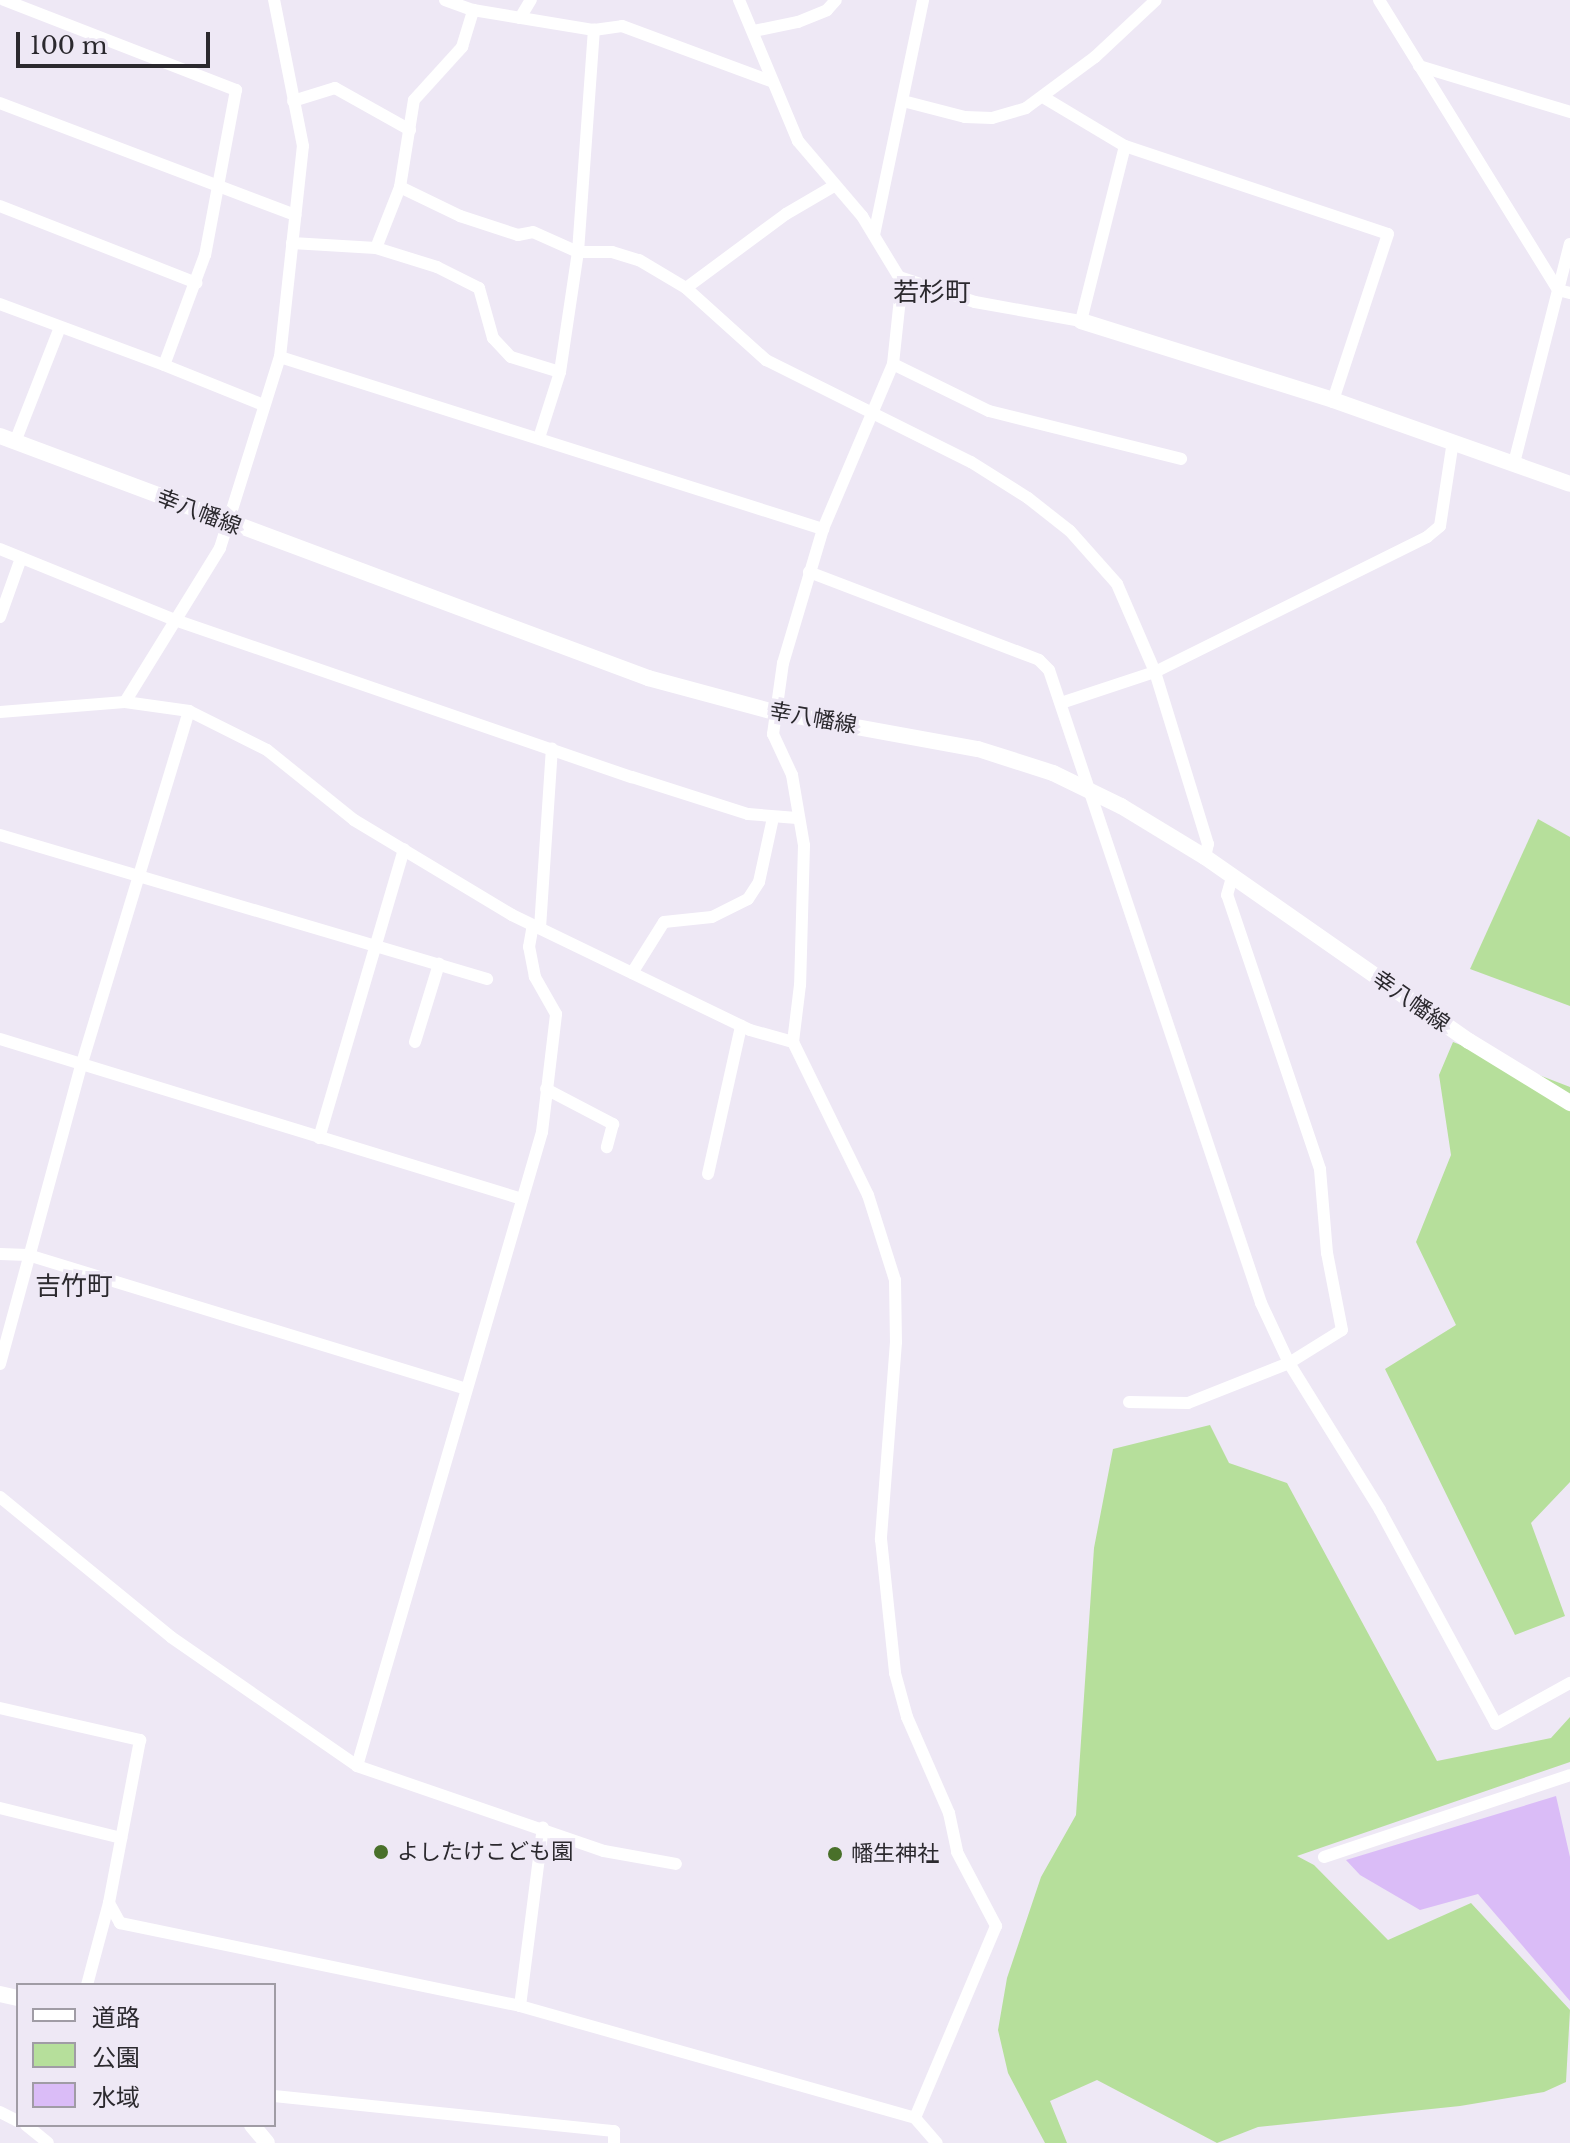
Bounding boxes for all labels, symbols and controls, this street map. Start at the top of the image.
scale bar [20,16,214,66]
text: 100 m [30,31,108,60]
district label: 若杉町 [893,277,971,309]
street label: 幸八幡線 [153,484,245,540]
street label: 幸八幡線 [767,697,859,739]
street label: 幸八幡線 [1367,965,1455,1037]
district label: 吉竹町 [35,1271,113,1303]
place label: よしたけこども園 [397,1839,573,1865]
place label: 幡生神社 [851,1841,939,1867]
marker: よしたけこども園 [372,1843,390,1861]
marker: 幡生神社 [826,1845,844,1863]
legend [16,1983,276,2127]
text: 道路 [92,2003,140,2032]
text: 公園 [92,2043,140,2072]
text: 水域 [92,2083,140,2112]

